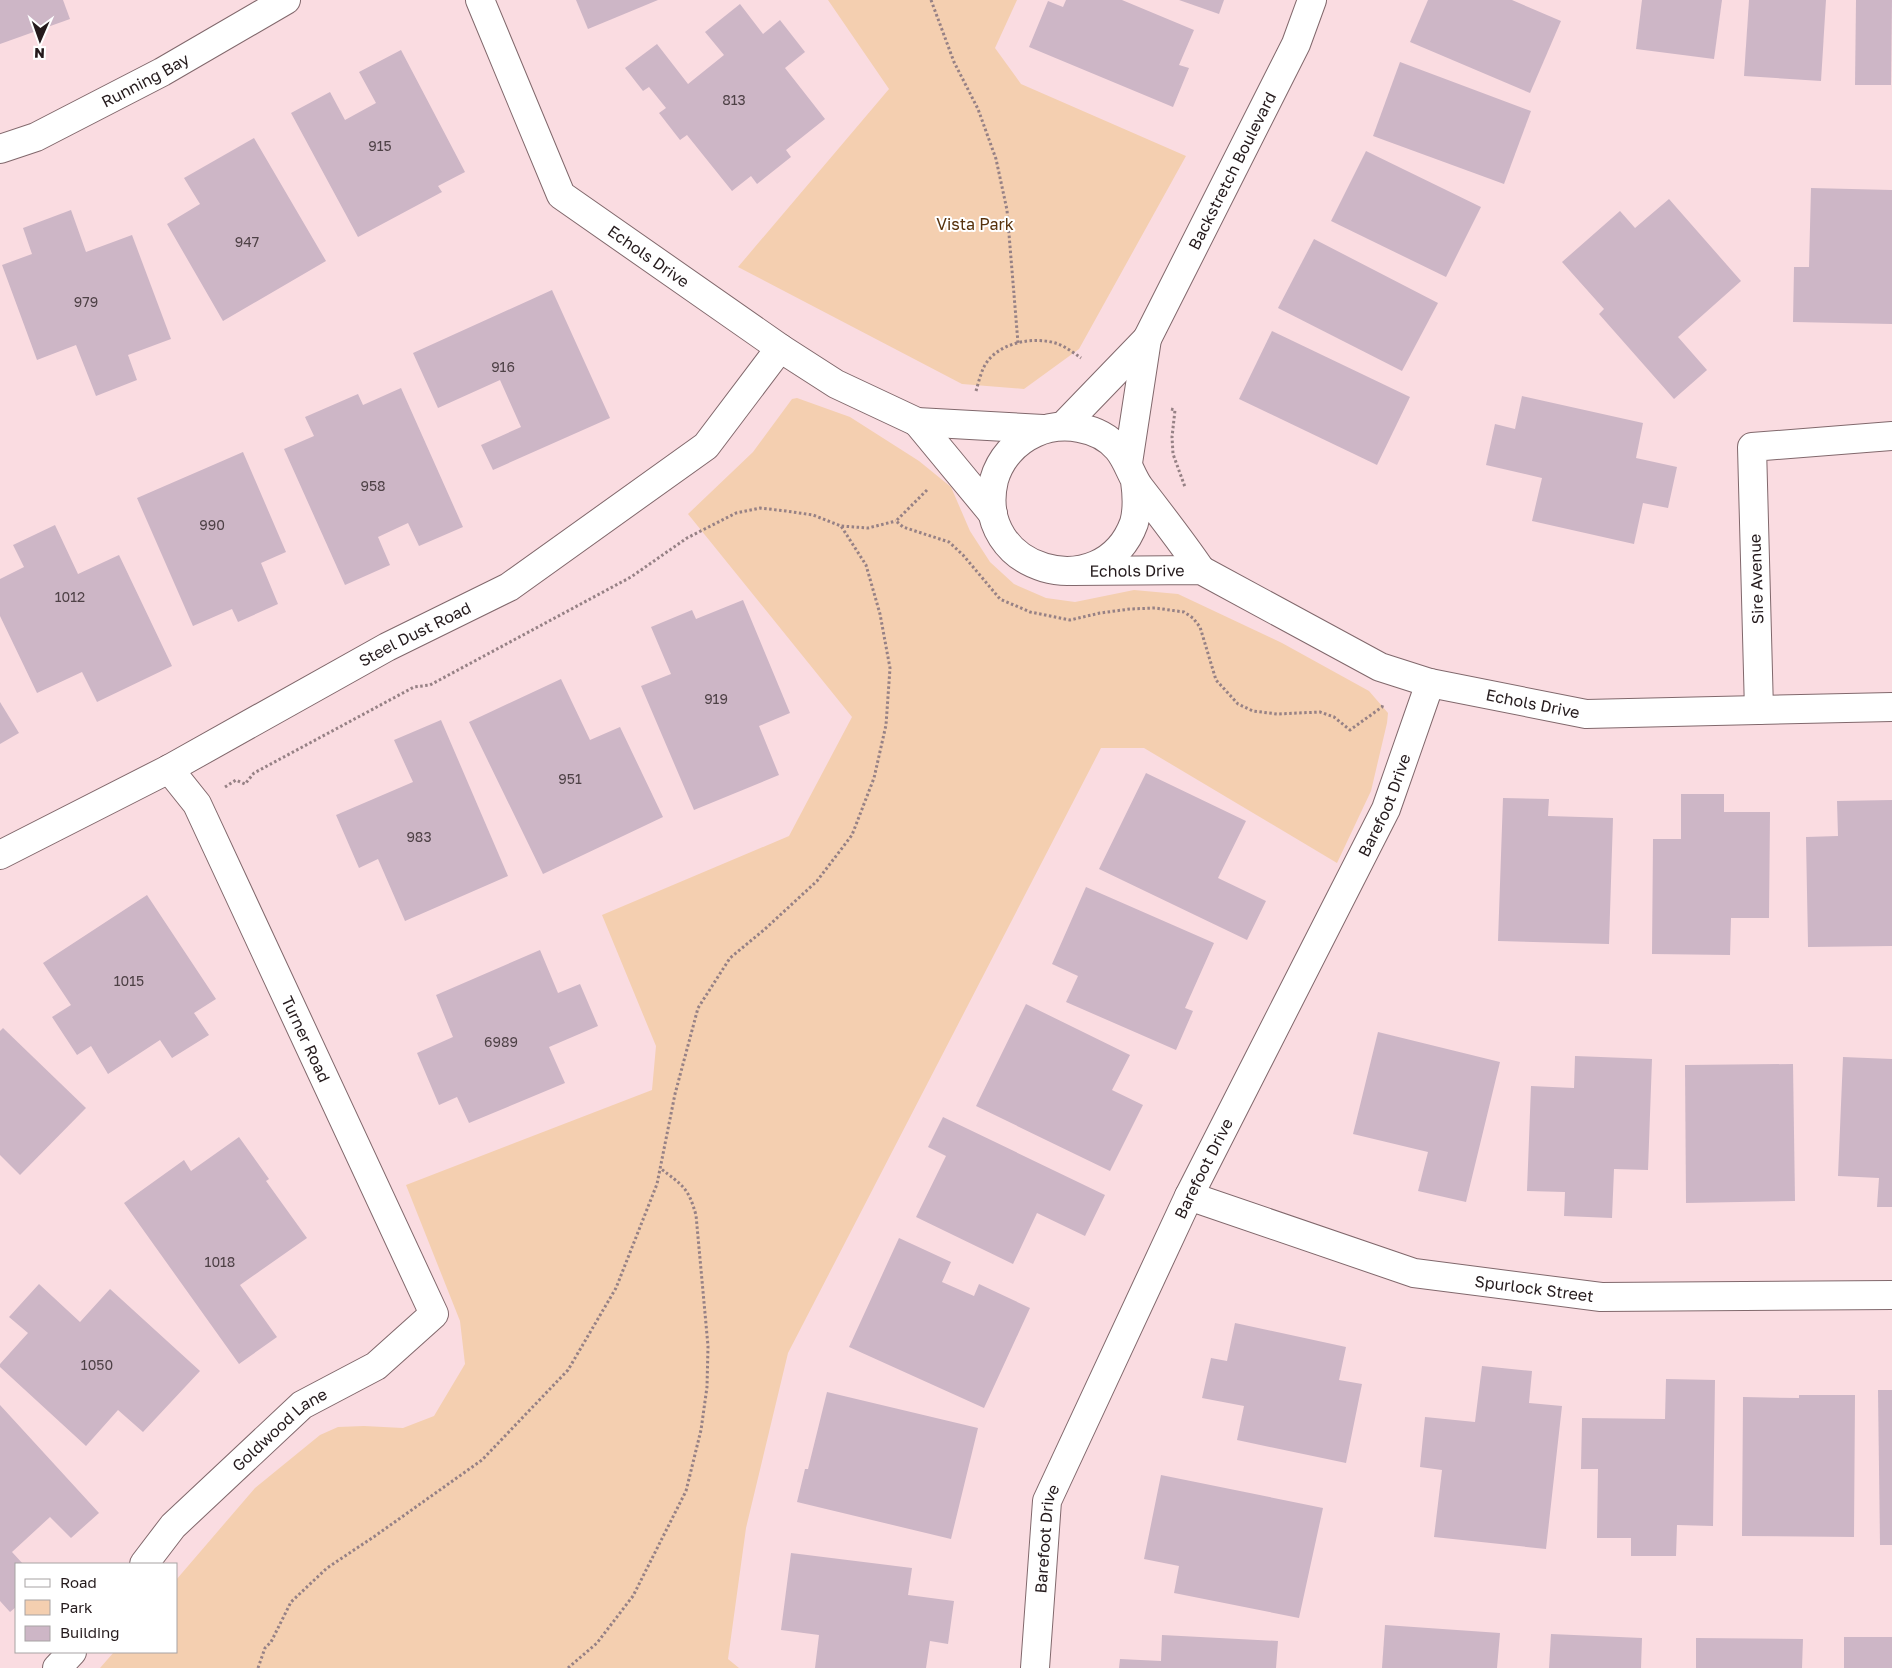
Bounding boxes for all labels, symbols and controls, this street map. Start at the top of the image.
north arrow [15,15,65,65]
text: N [34,45,45,62]
street label: Running Bay [98,49,193,112]
street label: Backstretch Boulevard [1184,88,1280,253]
house number: 813 [722,91,746,108]
house number: 915 [368,137,392,154]
park label: Vista Park [936,214,1014,234]
street label: Echols Drive [604,221,693,292]
house number: 947 [235,233,259,250]
house number: 979 [74,293,98,310]
house number: 916 [491,358,515,375]
house number: 958 [360,477,386,494]
house number: 990 [199,516,225,533]
street label: Sire Avenue [1744,533,1768,625]
street label: Echols Drive [1089,560,1185,581]
house number: 1012 [55,588,85,605]
street label: Steel Dust Road [355,597,474,671]
street label: Echols Drive [1484,684,1581,723]
house number: 919 [704,690,728,707]
street label: Barefoot Drive [1353,751,1415,860]
house number: 951 [558,770,582,787]
house number: 983 [406,828,432,845]
house number: 1015 [114,972,144,989]
street label: Turner Road [277,993,335,1085]
house number: 6989 [484,1033,518,1050]
street label: Barefoot Drive [1170,1115,1237,1222]
house number: 1018 [205,1253,235,1270]
street label: Spurlock Street [1474,1271,1595,1306]
house number: 1050 [81,1356,113,1373]
street label: Goldwood Lane [228,1384,330,1475]
street label: Barefoot Drive [1030,1481,1063,1594]
legend [15,1563,178,1653]
text: Road [60,1573,97,1591]
text: Park [60,1598,93,1616]
text: Building [60,1623,120,1641]

